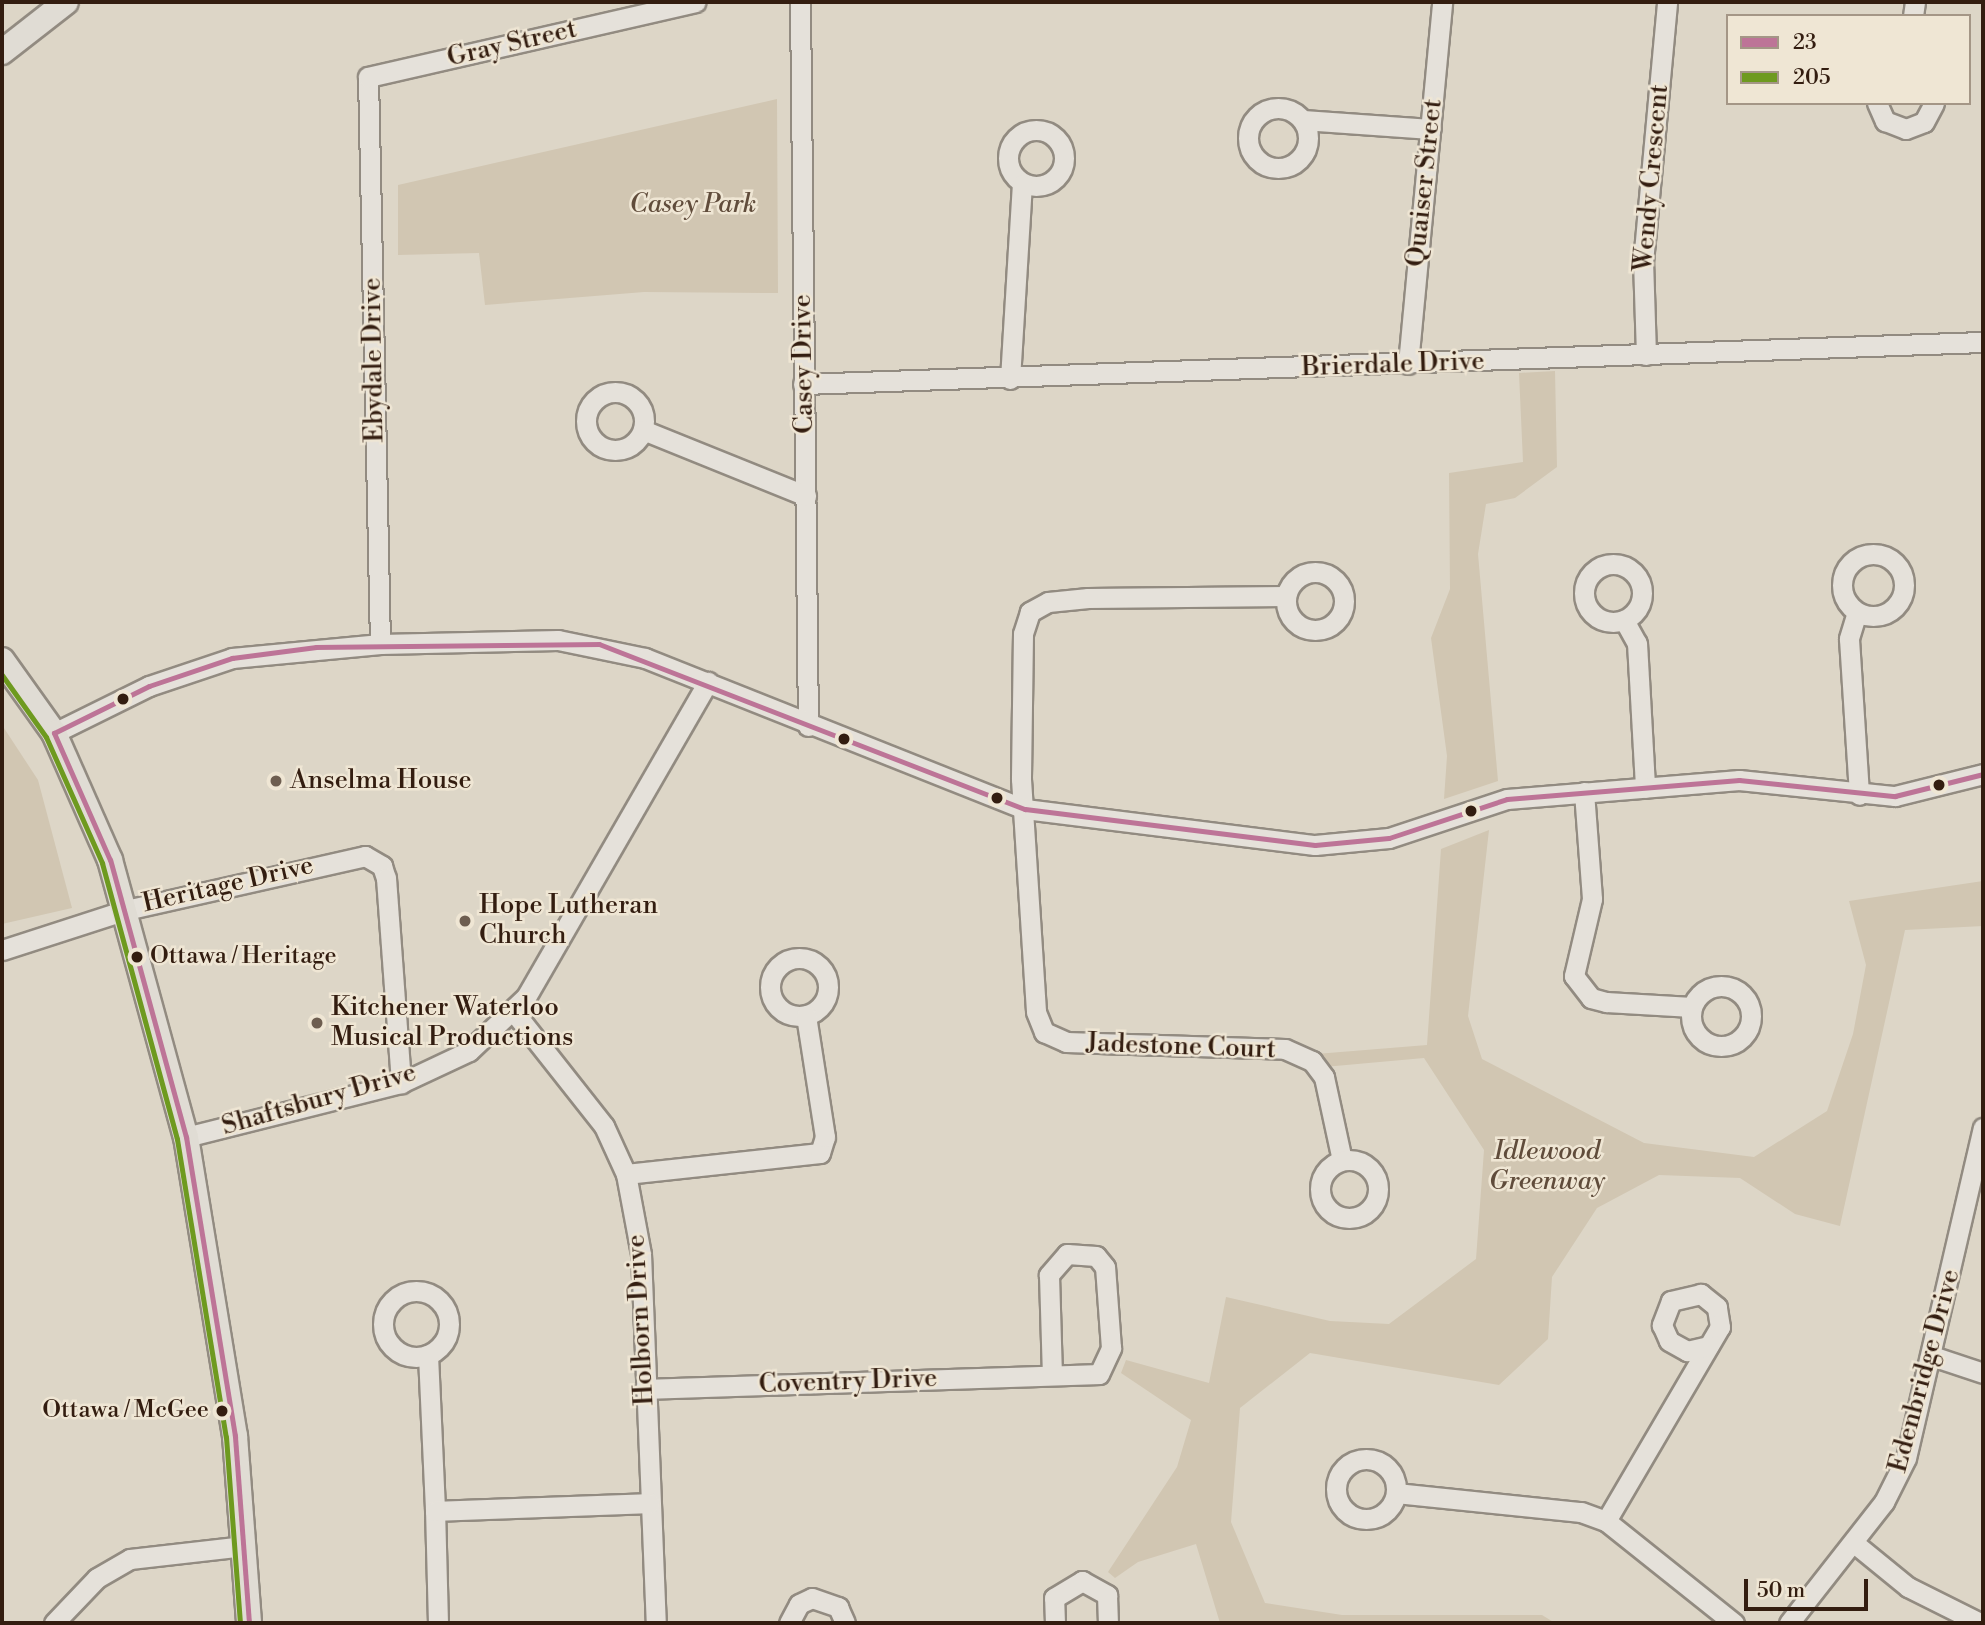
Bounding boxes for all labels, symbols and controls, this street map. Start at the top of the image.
street label: Gray Street [444,14,580,74]
legend [1726,14,1971,105]
text: 23 [1793,30,1817,56]
text: 205 [1793,65,1830,91]
street label: Wendy Crescent [1628,83,1676,273]
street label: Quaiser Street [1401,98,1449,268]
park label: Casey Park [630,189,756,221]
street label: Ebydale Drive [357,277,391,443]
street label: Casey Drive [787,294,821,434]
street label: Brierdale Drive [1301,346,1485,384]
unlabelled marker [116,692,130,706]
unlabelled marker [837,732,851,746]
place label: Anselma House [290,765,472,797]
marker: Anselma House [268,773,284,789]
unlabelled marker [1932,778,1946,792]
unlabelled marker [990,791,1004,805]
unlabelled marker [1464,804,1478,818]
street label: Heritage Drive [139,850,317,920]
place label: Hope Lutheran Church [479,890,658,951]
marker: Hope Lutheran Church [457,913,473,929]
place label: Ottawa / Heritage [150,943,337,971]
marker: Ottawa / Heritage [130,950,144,964]
place label: Kitchener Waterloo Musical Productions [331,992,573,1054]
marker: Kitchener Waterloo Musical Productions [309,1015,325,1031]
street label: Jadestone Court [1086,1028,1276,1066]
street label: Shaftsbury Drive [218,1057,420,1143]
park label: Idlewood Greenway [1489,1136,1605,1198]
street label: Holborn Drive [621,1234,661,1406]
street label: Edenbridge Drive [1883,1266,1967,1476]
street label: Coventry Drive [758,1363,938,1401]
place label: Ottawa / McGee [42,1397,209,1425]
marker: Ottawa / McGee [215,1404,229,1418]
scale bar [1747,1566,1871,1610]
text: 50 m [1757,1578,1805,1604]

